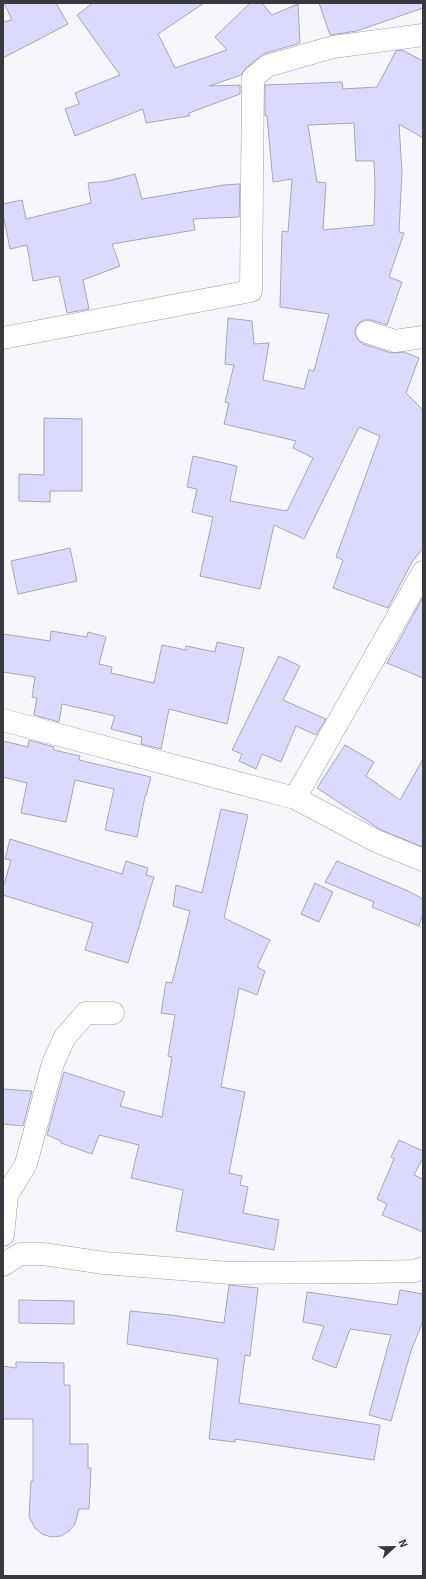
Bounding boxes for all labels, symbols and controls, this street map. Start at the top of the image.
north arrow [374,1527,414,1567]
text: N [395,1537,410,1549]

